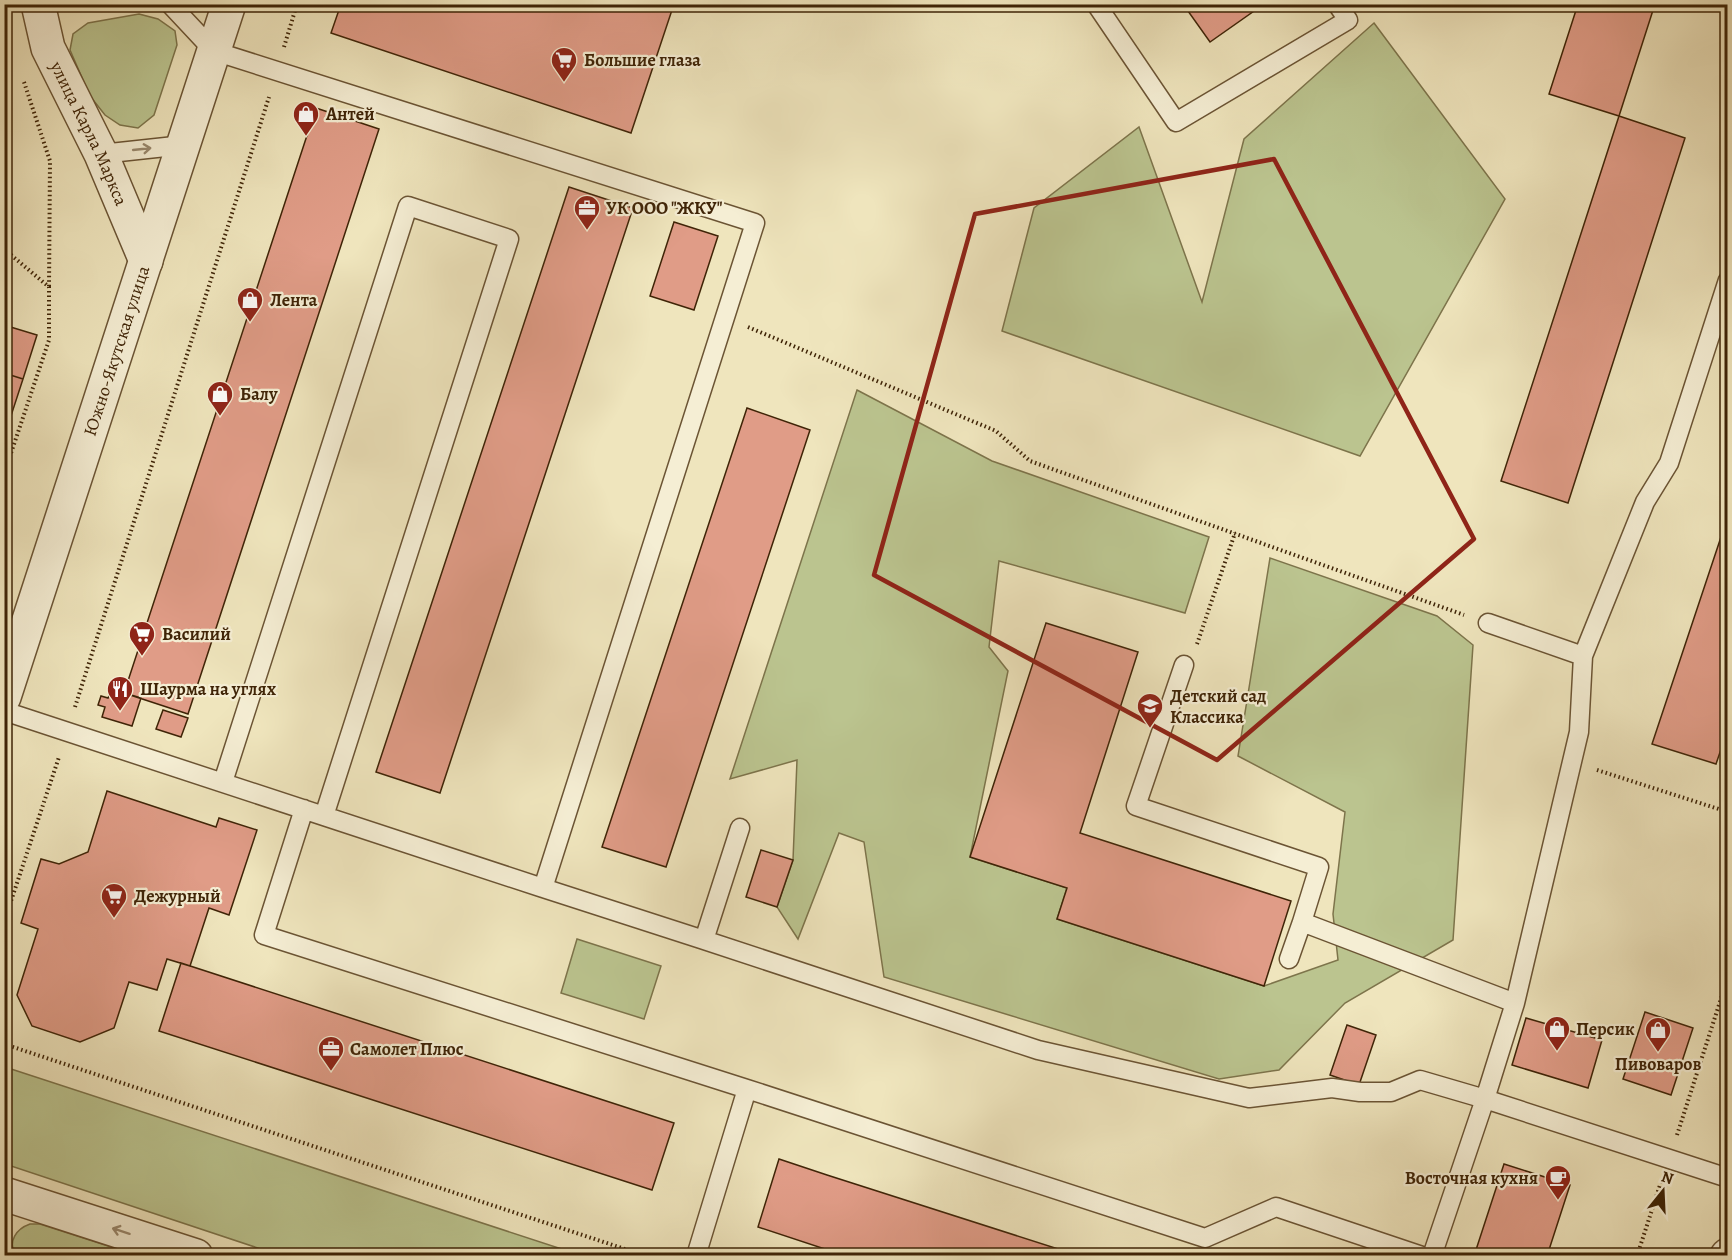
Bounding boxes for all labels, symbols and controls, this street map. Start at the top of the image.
supermarket icon: Большие глаза [549,45,579,83]
place label: Большие глаза [584,48,701,72]
street label: улица Карла Маркса [44,56,134,210]
shop icon: Антей [291,99,321,137]
place label: Антей [325,102,375,126]
one-way arrow [132,144,152,155]
office icon: УК ООО "ЖКУ" [572,193,602,231]
place label: УК ООО "ЖКУ" [606,196,723,220]
street label: Южно-Якутская улица [78,262,155,439]
shop icon: Лента [235,285,265,323]
place label: Лента [270,288,318,312]
shop icon: Балу [205,379,235,417]
place label: Балу [240,382,278,406]
supermarket icon: Василий [127,619,157,657]
place label: Василий [162,622,231,646]
restaurant icon: Шаурма на углях [105,674,135,712]
place label: Шаурма на углях [140,677,277,701]
place label: Детский сад Классика [1170,684,1266,729]
school or university icon: Детский сад Классика [1135,691,1165,729]
supermarket icon: Дежурный [99,881,129,919]
place label: Дежурный [134,884,221,908]
shop icon: Персик [1542,1014,1572,1052]
shop icon: Пивоваров [1643,1015,1673,1053]
place label: Персик [1576,1017,1635,1041]
office icon: Самолет Плюс [316,1034,346,1072]
place label: Самолет Плюс [350,1037,464,1061]
place label: Пивоваров [1615,1052,1701,1076]
north arrow [1633,1161,1693,1221]
cafe icon: Восточная кухня [1543,1163,1573,1201]
text: N [1658,1165,1677,1190]
place label: Восточная кухня [1405,1166,1538,1190]
one-way arrow [112,1225,131,1236]

